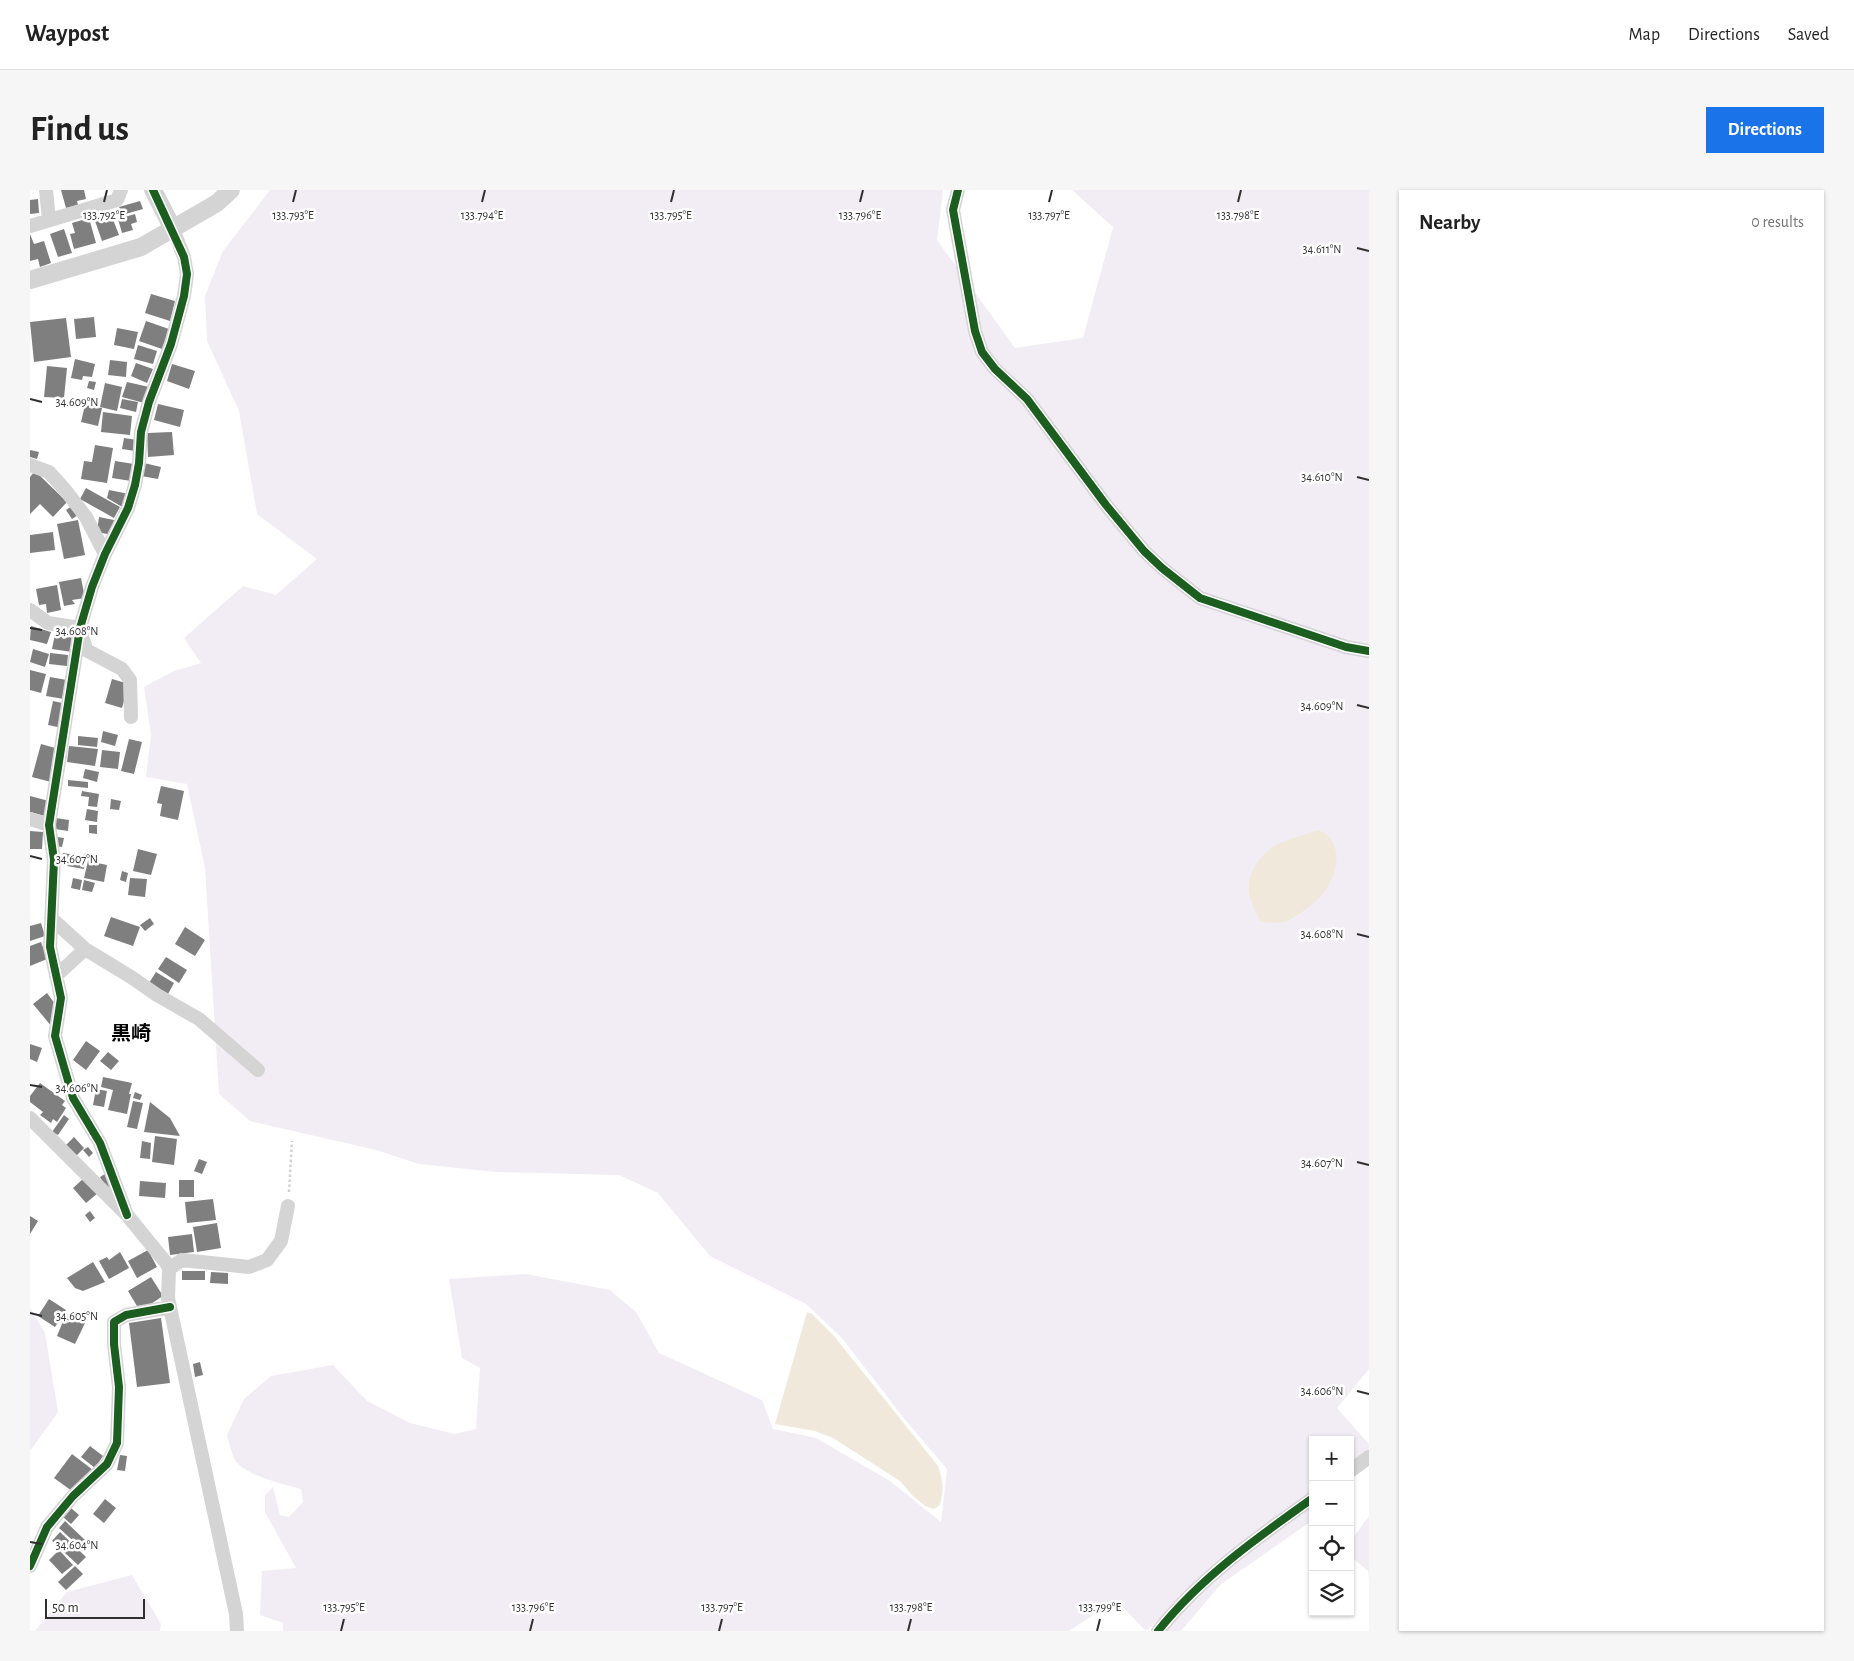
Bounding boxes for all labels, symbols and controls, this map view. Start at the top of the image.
text: Waypost [25,22,109,46]
text: Map [1629,26,1660,44]
text: Directions [1688,26,1760,44]
text: Saved [1788,26,1829,44]
button: Directions [1706,107,1824,153]
text: Find us [30,112,129,147]
text: 133.792°E [83,209,125,221]
text: 133.793°E [272,209,314,221]
text: 133.794°E [461,209,503,221]
text: 133.795°E [650,209,692,221]
text: 133.796°E [839,209,881,221]
text: 133.797°E [1028,209,1070,221]
text: 133.798°E [1217,209,1259,221]
text: Nearby [1419,212,1480,233]
text: 0 results [1751,214,1804,230]
text: 34.611°N [1302,243,1342,255]
text: 34.609°N [56,396,98,408]
text: 34.610°N [1301,471,1343,483]
text: 34.608°N [56,625,98,637]
text: 34.609°N [1301,700,1343,712]
text: 34.607°N [56,853,98,865]
text: 34.608°N [1301,928,1343,940]
district label: 黒崎 [111,1023,151,1044]
text: 34.606°N [56,1082,98,1094]
text: 34.607°N [1301,1157,1343,1169]
text: 34.605°N [56,1310,98,1322]
text: 34.606°N [1301,1385,1343,1397]
map controls [1309,1436,1354,1616]
button: + [1309,1436,1354,1481]
button: − [1309,1481,1354,1526]
button: locate [1309,1526,1354,1571]
text: 34.604°N [56,1539,98,1551]
button: layers [1309,1571,1354,1616]
scale bar [45,1596,145,1619]
text: 50 m [52,1601,79,1615]
text: 133.795°E [323,1601,365,1613]
text: 133.796°E [512,1601,554,1613]
text: 133.797°E [701,1601,743,1613]
text: 133.798°E [890,1601,932,1613]
text: 133.799°E [1079,1601,1121,1613]

